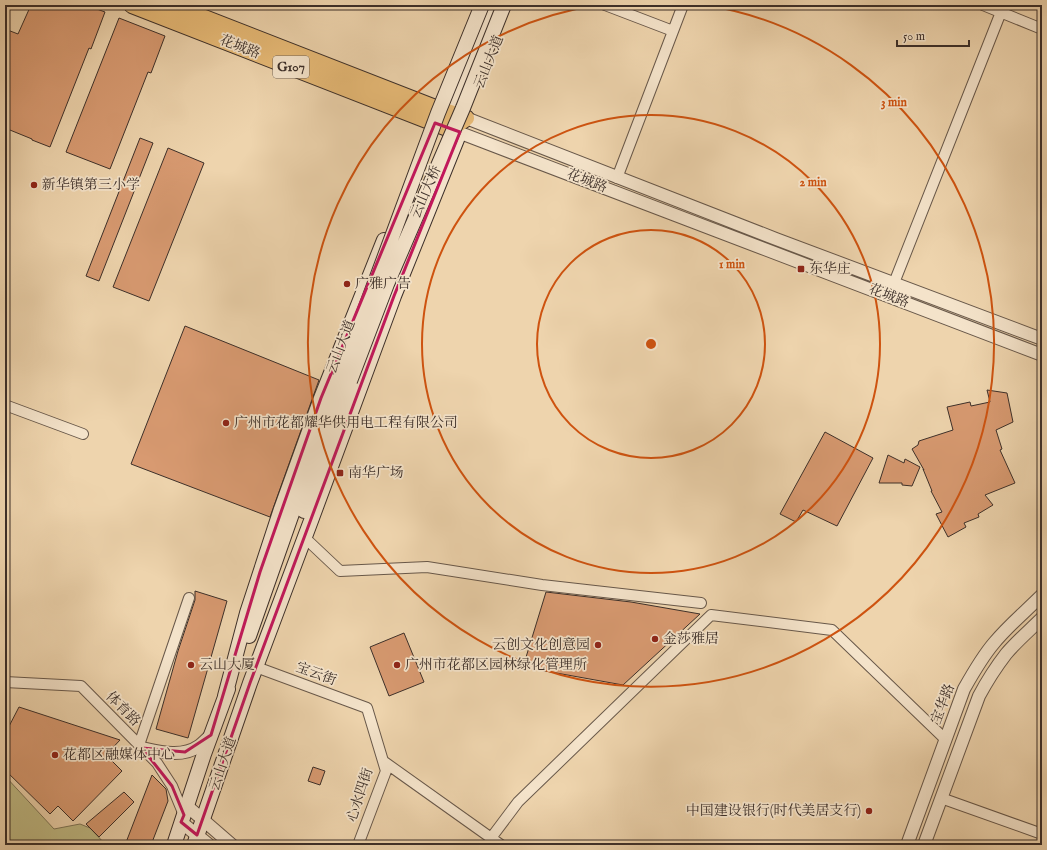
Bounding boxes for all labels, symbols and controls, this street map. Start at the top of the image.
scale bar [897,22,969,48]
text: 50 m [903,29,925,44]
street label: 花城路 [217,31,263,63]
street label: 云山大道 [470,33,508,91]
road number: G107 [273,56,309,78]
text: 3 min [881,95,908,110]
street label: 云山大桥 [407,163,445,221]
street label: 花城路 [564,165,610,197]
text: 2 min [799,175,827,190]
place label: 新华镇第三小学 [42,176,140,194]
marker: 新华镇第三小学 [29,180,39,190]
text: 1 min [719,257,746,272]
place label: 东华庄 [809,260,851,278]
marker: 东华庄 [796,264,806,274]
place label: 广雅广告 [355,275,411,293]
marker: 广雅广告 [342,279,352,289]
street label: 花城路 [866,280,912,312]
street label: 云山大道 [323,318,359,376]
centre of rings [644,337,658,351]
place label: 广州市花都耀华供用电工程有限公司 [234,414,458,432]
marker: 广州市花都耀华供用电工程有限公司 [221,418,231,428]
place label: 南华广场 [348,464,404,482]
marker: 南华广场 [335,468,345,478]
place label: 金莎雅居 [663,630,719,648]
marker: 金莎雅居 [650,634,660,644]
place label: 云创文化创意园 [492,636,590,654]
marker: 云创文化创意园 [593,640,603,650]
place label: 云山大厦 [199,656,255,674]
place label: 广州市花都区园林绿化管理所 [405,656,587,674]
street label: 宝云街 [293,658,339,690]
marker: 云山大厦 [186,660,196,670]
marker: 广州市花都区园林绿化管理所 [392,660,402,670]
street label: 宝华路 [927,681,959,727]
street label: 体育路 [102,688,144,730]
street label: 云山大道 [205,735,241,793]
place label: 花都区融媒体中心 [63,746,175,764]
marker: 花都区融媒体中心 [50,750,60,760]
street label: 心水四街 [343,766,377,824]
place label: 中国建设银行(时代美居支行) [686,802,861,820]
marker: 中国建设银行(时代美居支行) [864,806,874,816]

